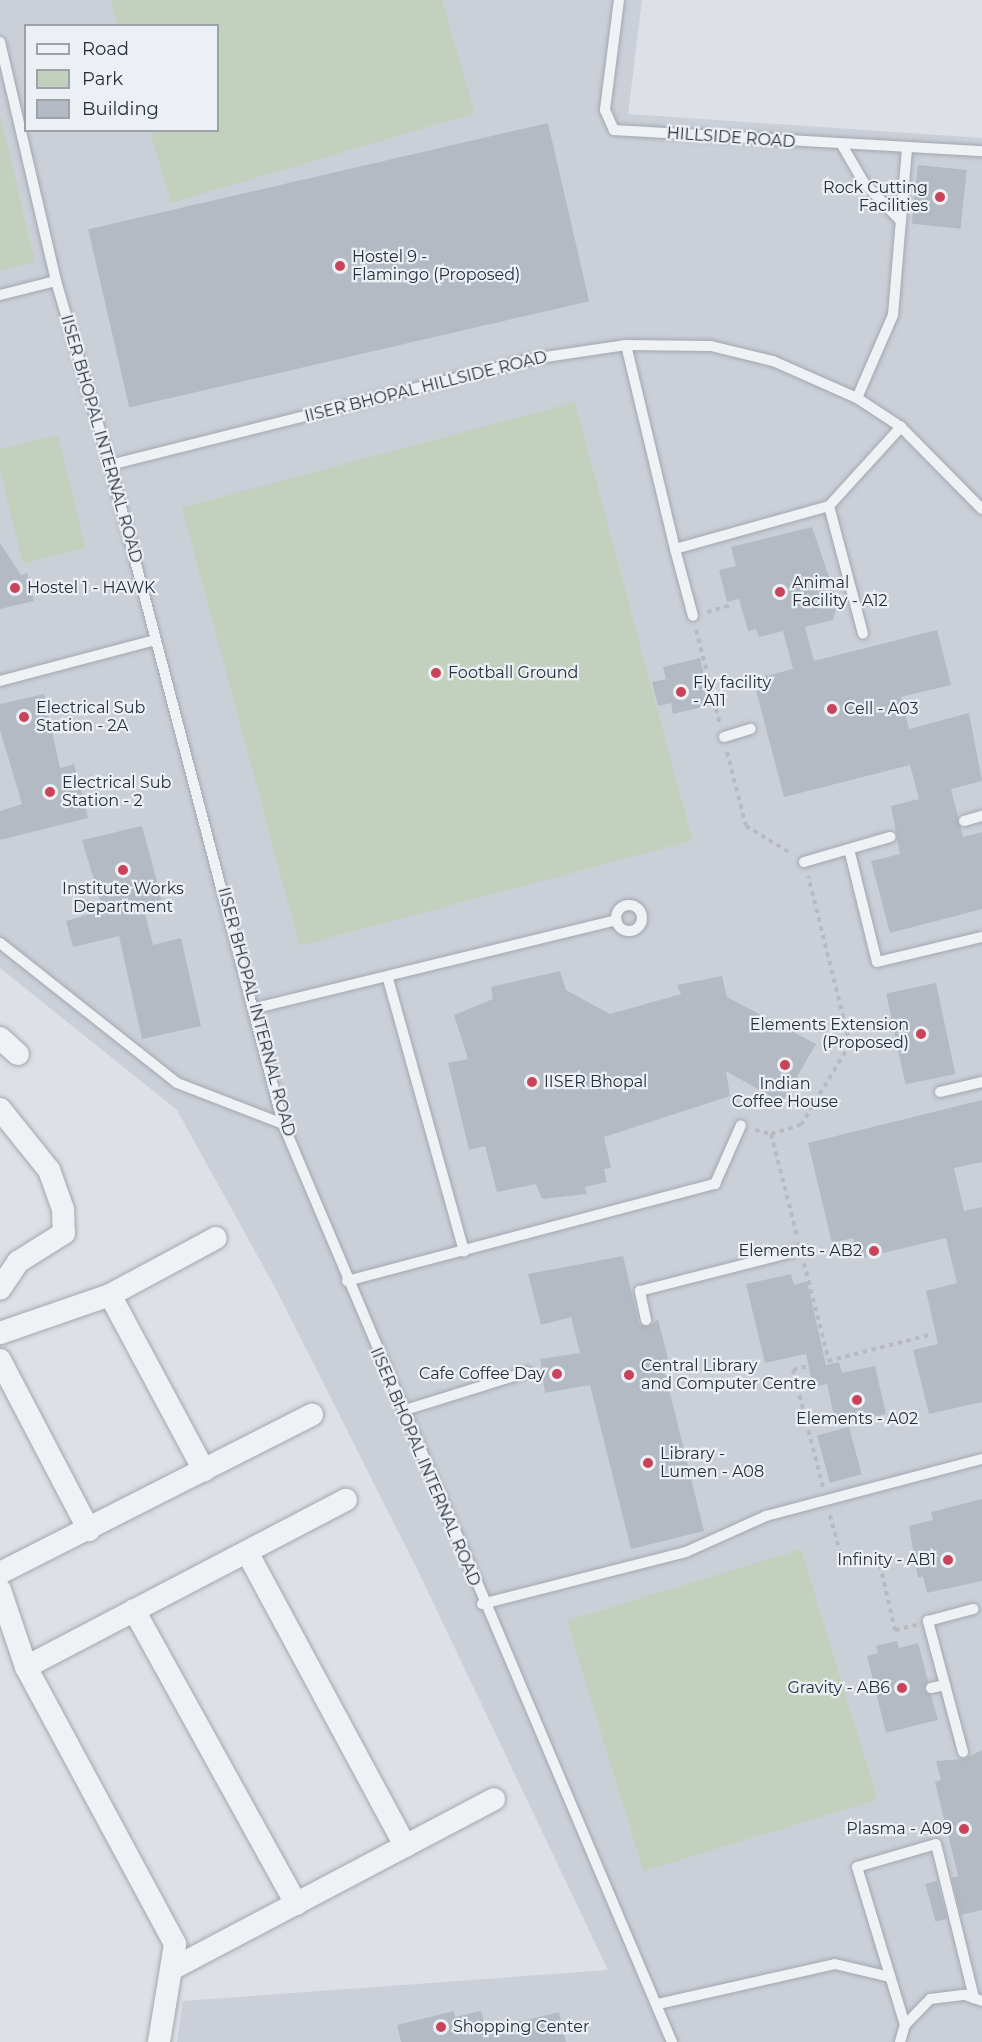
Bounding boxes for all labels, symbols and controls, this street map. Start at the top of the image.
legend [24,24,219,132]
text: Road [82,38,129,60]
text: Park [82,68,123,90]
text: Building [82,98,159,120]
street label: HILLSIDE ROAD [666,124,796,152]
place label: Rock Cutting Facilities [823,178,928,216]
marker: Rock Cutting Facilities [933,190,947,204]
place label: Hostel 9 - Flamingo (Proposed) [352,247,520,285]
marker: Hostel 9 - Flamingo (Proposed) [333,259,347,273]
street label: IISER BHOPAL INTERNAL ROAD [56,313,146,565]
street label: IISER BHOPAL HILLSIDE ROAD [303,348,549,426]
place label: Animal Facility - A12 [792,573,888,611]
place label: Hostel 1 - HAWK [27,578,155,598]
marker: Hostel 1 - HAWK [8,581,22,595]
marker: Animal Facility - A12 [773,585,787,599]
place label: Football Ground [448,663,578,683]
marker: Football Ground [429,666,443,680]
place label: Fly facility - A11 [693,673,771,711]
marker: Fly facility - A11 [674,685,688,699]
place label: Electrical Sub Station - 2A [36,698,145,736]
place label: Cell - A03 [844,699,919,719]
marker: Cell - A03 [825,702,839,716]
marker: Electrical Sub Station - 2A [17,710,31,724]
place label: Electrical Sub Station - 2 [62,773,171,811]
marker: Electrical Sub Station - 2 [43,785,57,799]
marker: Institute Works Department [116,863,130,877]
place label: Institute Works Department [62,879,184,917]
street label: IISER BHOPAL INTERNAL ROAD [213,885,299,1139]
place label: Elements Extension (Proposed) [750,1015,909,1053]
marker: Elements Extension (Proposed) [914,1027,928,1041]
marker: Indian Coffee House [778,1058,792,1072]
place label: IISER Bhopal [544,1072,647,1092]
place label: Indian Coffee House [732,1074,838,1112]
marker: IISER Bhopal [525,1075,539,1089]
place label: Elements - AB2 [738,1241,862,1261]
marker: Elements - AB2 [867,1244,881,1258]
street label: IISER BHOPAL INTERNAL ROAD [366,1345,484,1589]
place label: Central Library and Computer Centre [641,1356,816,1394]
place label: Cafe Coffee Day [419,1364,545,1384]
marker: Cafe Coffee Day [550,1367,564,1381]
marker: Central Library and Computer Centre [622,1368,636,1382]
marker: Elements - A02 [850,1393,864,1407]
place label: Elements - A02 [796,1409,918,1429]
place label: Library - Lumen - A08 [660,1444,764,1482]
marker: Library - Lumen - A08 [641,1456,655,1470]
place label: Infinity - AB1 [837,1550,936,1570]
marker: Infinity - AB1 [941,1553,955,1567]
place label: Gravity - AB6 [787,1678,890,1698]
marker: Gravity - AB6 [895,1681,909,1695]
place label: Plasma - A09 [846,1819,952,1839]
marker: Plasma - A09 [957,1822,971,1836]
place label: Shopping Center [453,2017,589,2037]
marker: Shopping Center [434,2020,448,2034]

